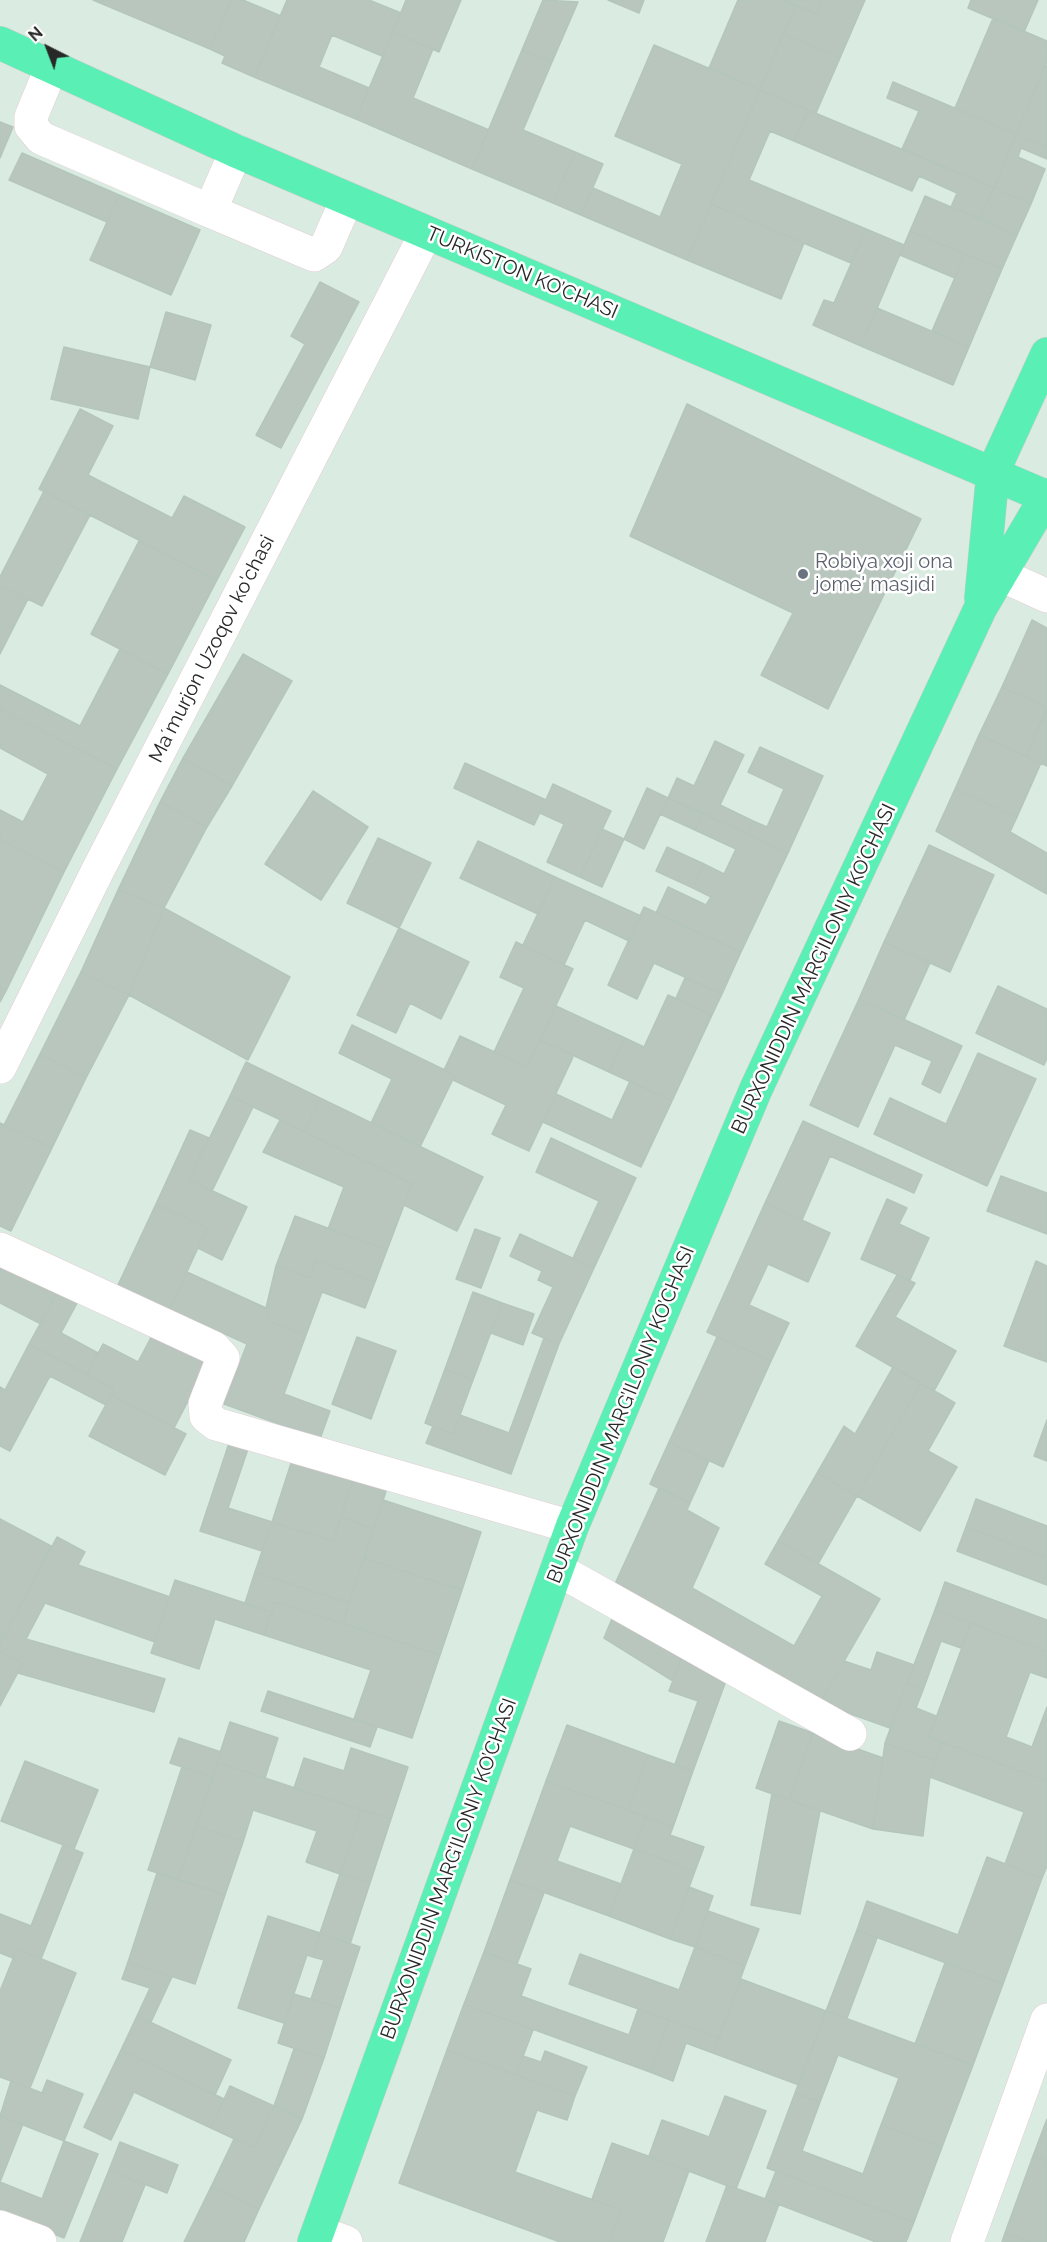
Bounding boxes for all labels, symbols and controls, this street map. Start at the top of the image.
north arrow [18,18,78,78]
text: N [25,23,47,45]
street label: TURKISTON KO’CHASI [423,222,621,324]
street label: Maʼmurjon Uzoqov ko'chasi [144,531,280,767]
place label: Robiya xoji ona jome' masjidi [815,550,953,597]
marker: Robiya xoji ona jome' masjidi [796,567,810,581]
street label: BURXONIDDIN MARG’ILONIY KO’CHASI [727,800,901,1138]
street label: BURXONIDDIN MARG’ILONIY KO’CHASI [542,1243,700,1587]
street label: BURXONIDDIN MARG’ILONIY KO’CHASI [376,1695,522,2043]

